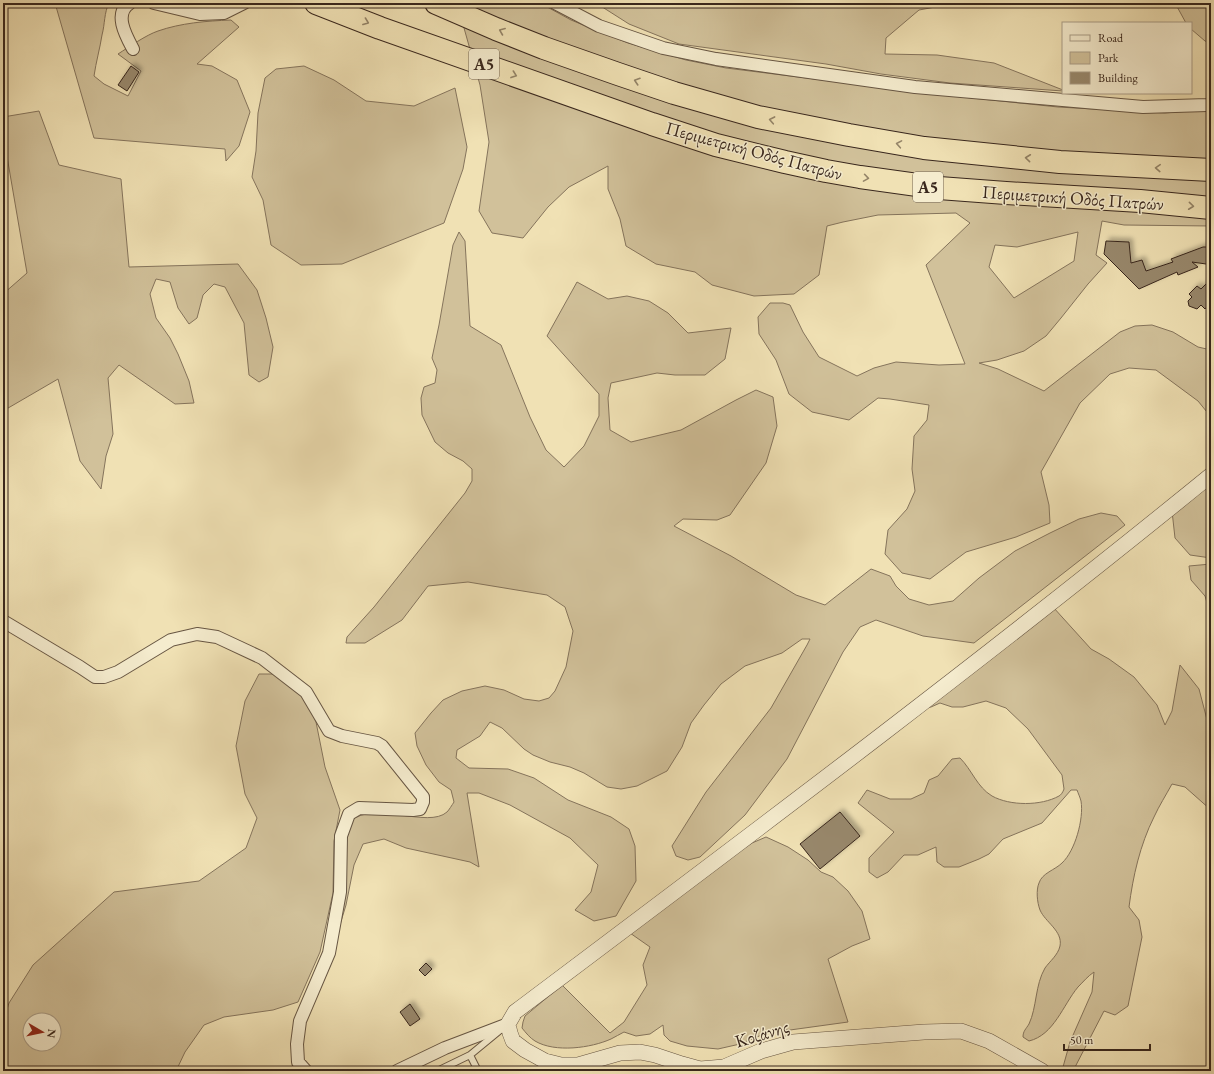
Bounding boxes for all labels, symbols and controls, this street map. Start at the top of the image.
one-way arrow [362,17,369,25]
legend [1062,22,1192,94]
one-way arrow [499,28,506,36]
text: Road [1098,30,1124,46]
road number: Α5 [469,49,499,79]
text: Park [1098,50,1119,66]
text: Building [1098,70,1139,86]
one-way arrow [511,71,518,79]
one-way arrow [634,77,641,86]
street label: Περιμετρική Οδός Πατρών [663,116,845,185]
one-way arrow [768,116,775,124]
one-way arrow [896,140,902,149]
one-way arrow [1025,154,1031,163]
one-way arrow [1155,163,1161,172]
road number: Α5 [913,172,943,202]
one-way arrow [863,173,869,182]
street label: Περιμετρική Οδός Πατρών [981,180,1165,215]
one-way arrow [1188,201,1194,210]
north arrow [22,1012,62,1052]
street label: Κοζάνης [732,1014,792,1053]
scale bar [1064,1026,1150,1052]
text: N [44,1028,59,1039]
text: 50 m [1070,1032,1094,1048]

